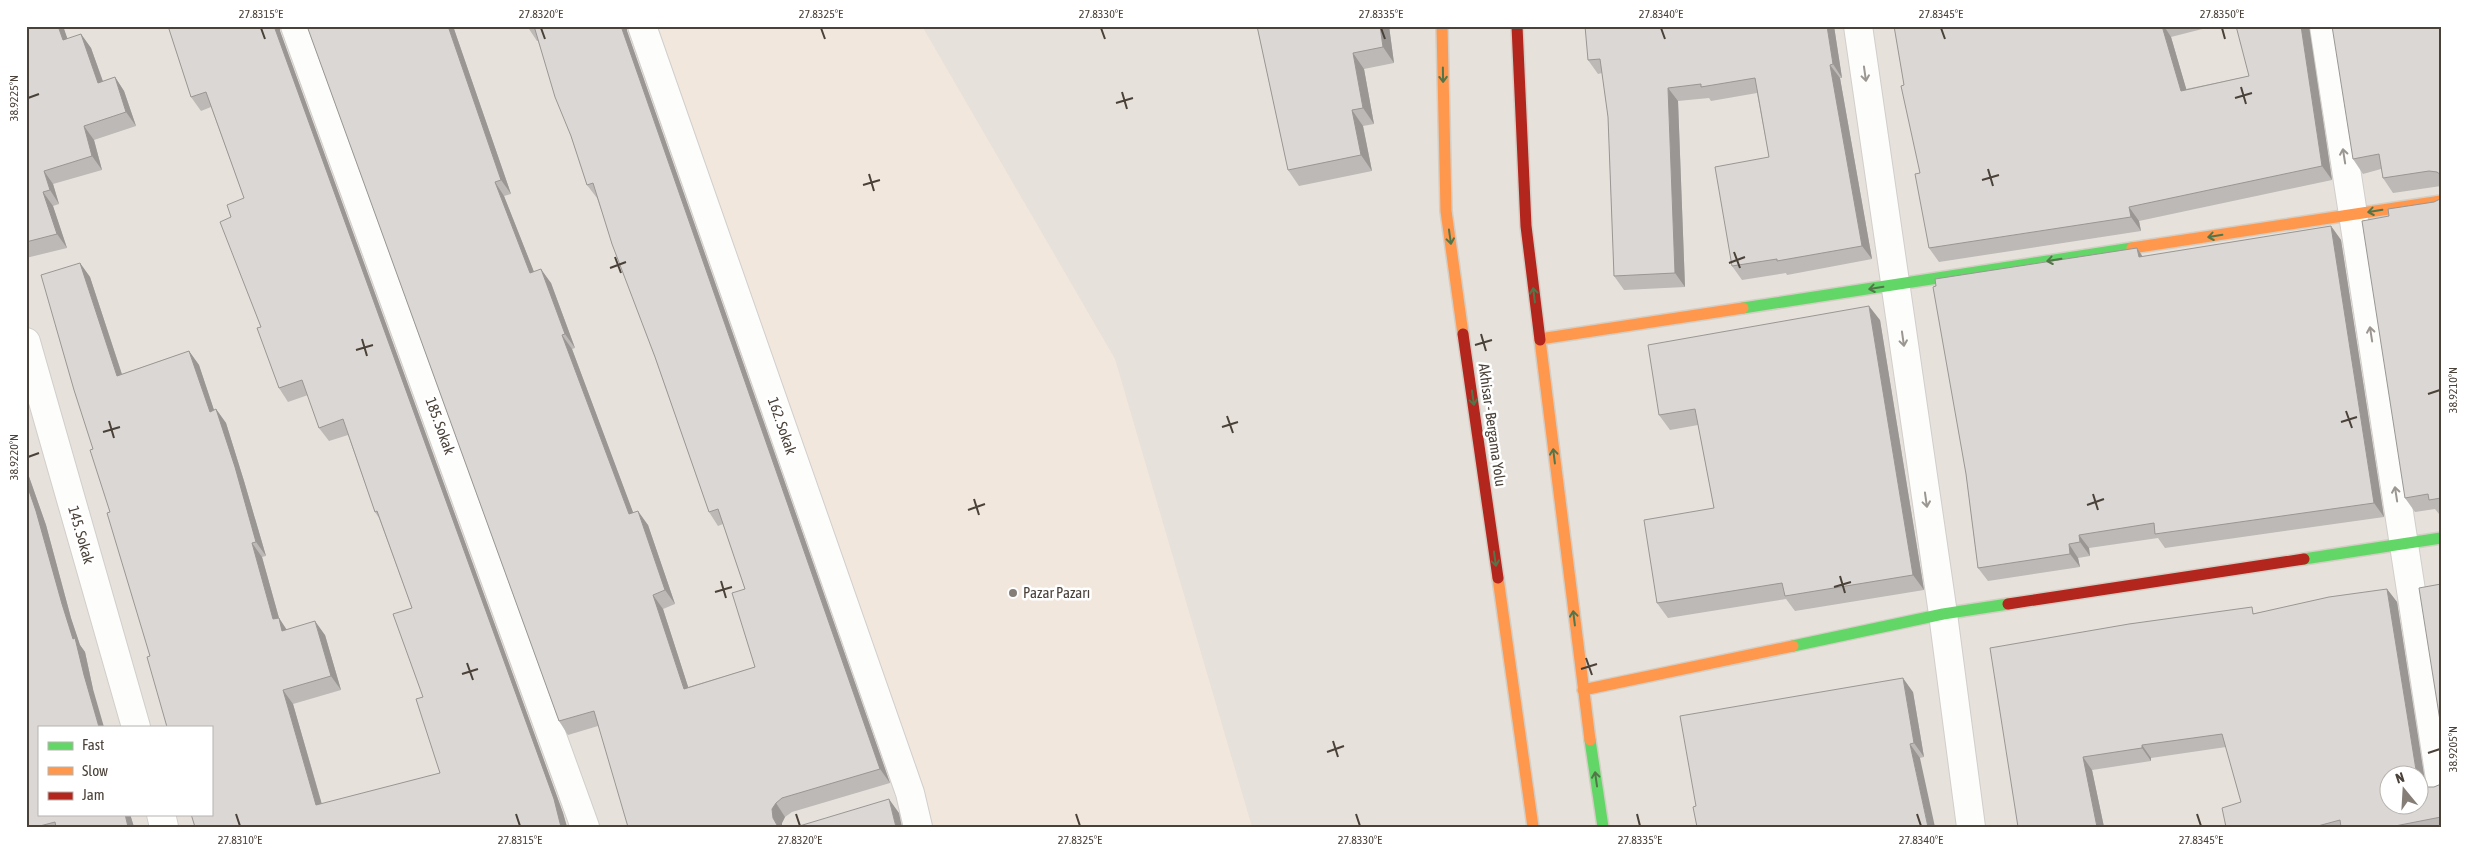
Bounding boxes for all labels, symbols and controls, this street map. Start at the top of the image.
text: 27.8315°E [239,7,283,21]
text: 27.8320°E [519,7,563,21]
text: 27.8325°E [799,7,843,21]
text: 27.8330°E [1079,7,1123,21]
text: 27.8335°E [1359,7,1403,21]
text: 27.8340°E [1639,7,1683,21]
text: 27.8345°E [1919,7,1963,21]
text: 27.8350°E [2200,7,2244,21]
one-way arrow [1860,66,1870,82]
one-way arrow [1439,67,1448,83]
text: 38.9225°N [7,75,21,121]
one-way arrow [2339,148,2349,164]
one-way arrow [2368,207,2384,217]
one-way arrow [1445,229,1455,245]
one-way arrow [2207,231,2223,241]
one-way arrow [2046,256,2062,266]
one-way arrow [1868,283,1884,293]
one-way arrow [1529,287,1539,303]
one-way arrow [2366,326,2376,342]
one-way arrow [1898,331,1908,347]
street label: Akhisar - Bergama Yolu [1475,362,1510,488]
text: 38.9210°N [2446,367,2460,413]
one-way arrow [1468,390,1478,406]
street label: 185. Sokak [422,395,459,457]
street label: 162. Sokak [765,395,800,457]
text: 38.9220°N [7,434,21,480]
one-way arrow [1549,449,1559,465]
one-way arrow [2391,487,2401,503]
one-way arrow [1921,492,1931,508]
street label: 145. Sokak [65,504,98,566]
one-way arrow [1490,551,1500,567]
place label: Pazar Pazarı [1023,584,1090,601]
marker: Pazar Pazarı [1007,587,1019,599]
one-way arrow [1569,610,1579,626]
legend [38,726,212,816]
text: 38.9205°N [2446,726,2460,772]
text: Fast [82,736,104,753]
text: Slow [82,762,108,779]
north arrow [2380,766,2430,816]
text: N [2394,769,2406,787]
one-way arrow [1590,771,1600,787]
text: Jam [82,786,105,803]
text: 27.8310°E [218,833,262,847]
text: 27.8315°E [498,833,542,847]
text: 27.8320°E [778,833,822,847]
text: 27.8325°E [1058,833,1102,847]
text: 27.8330°E [1338,833,1382,847]
text: 27.8335°E [1618,833,1662,847]
text: 27.8340°E [1899,833,1943,847]
text: 27.8345°E [2179,833,2223,847]

